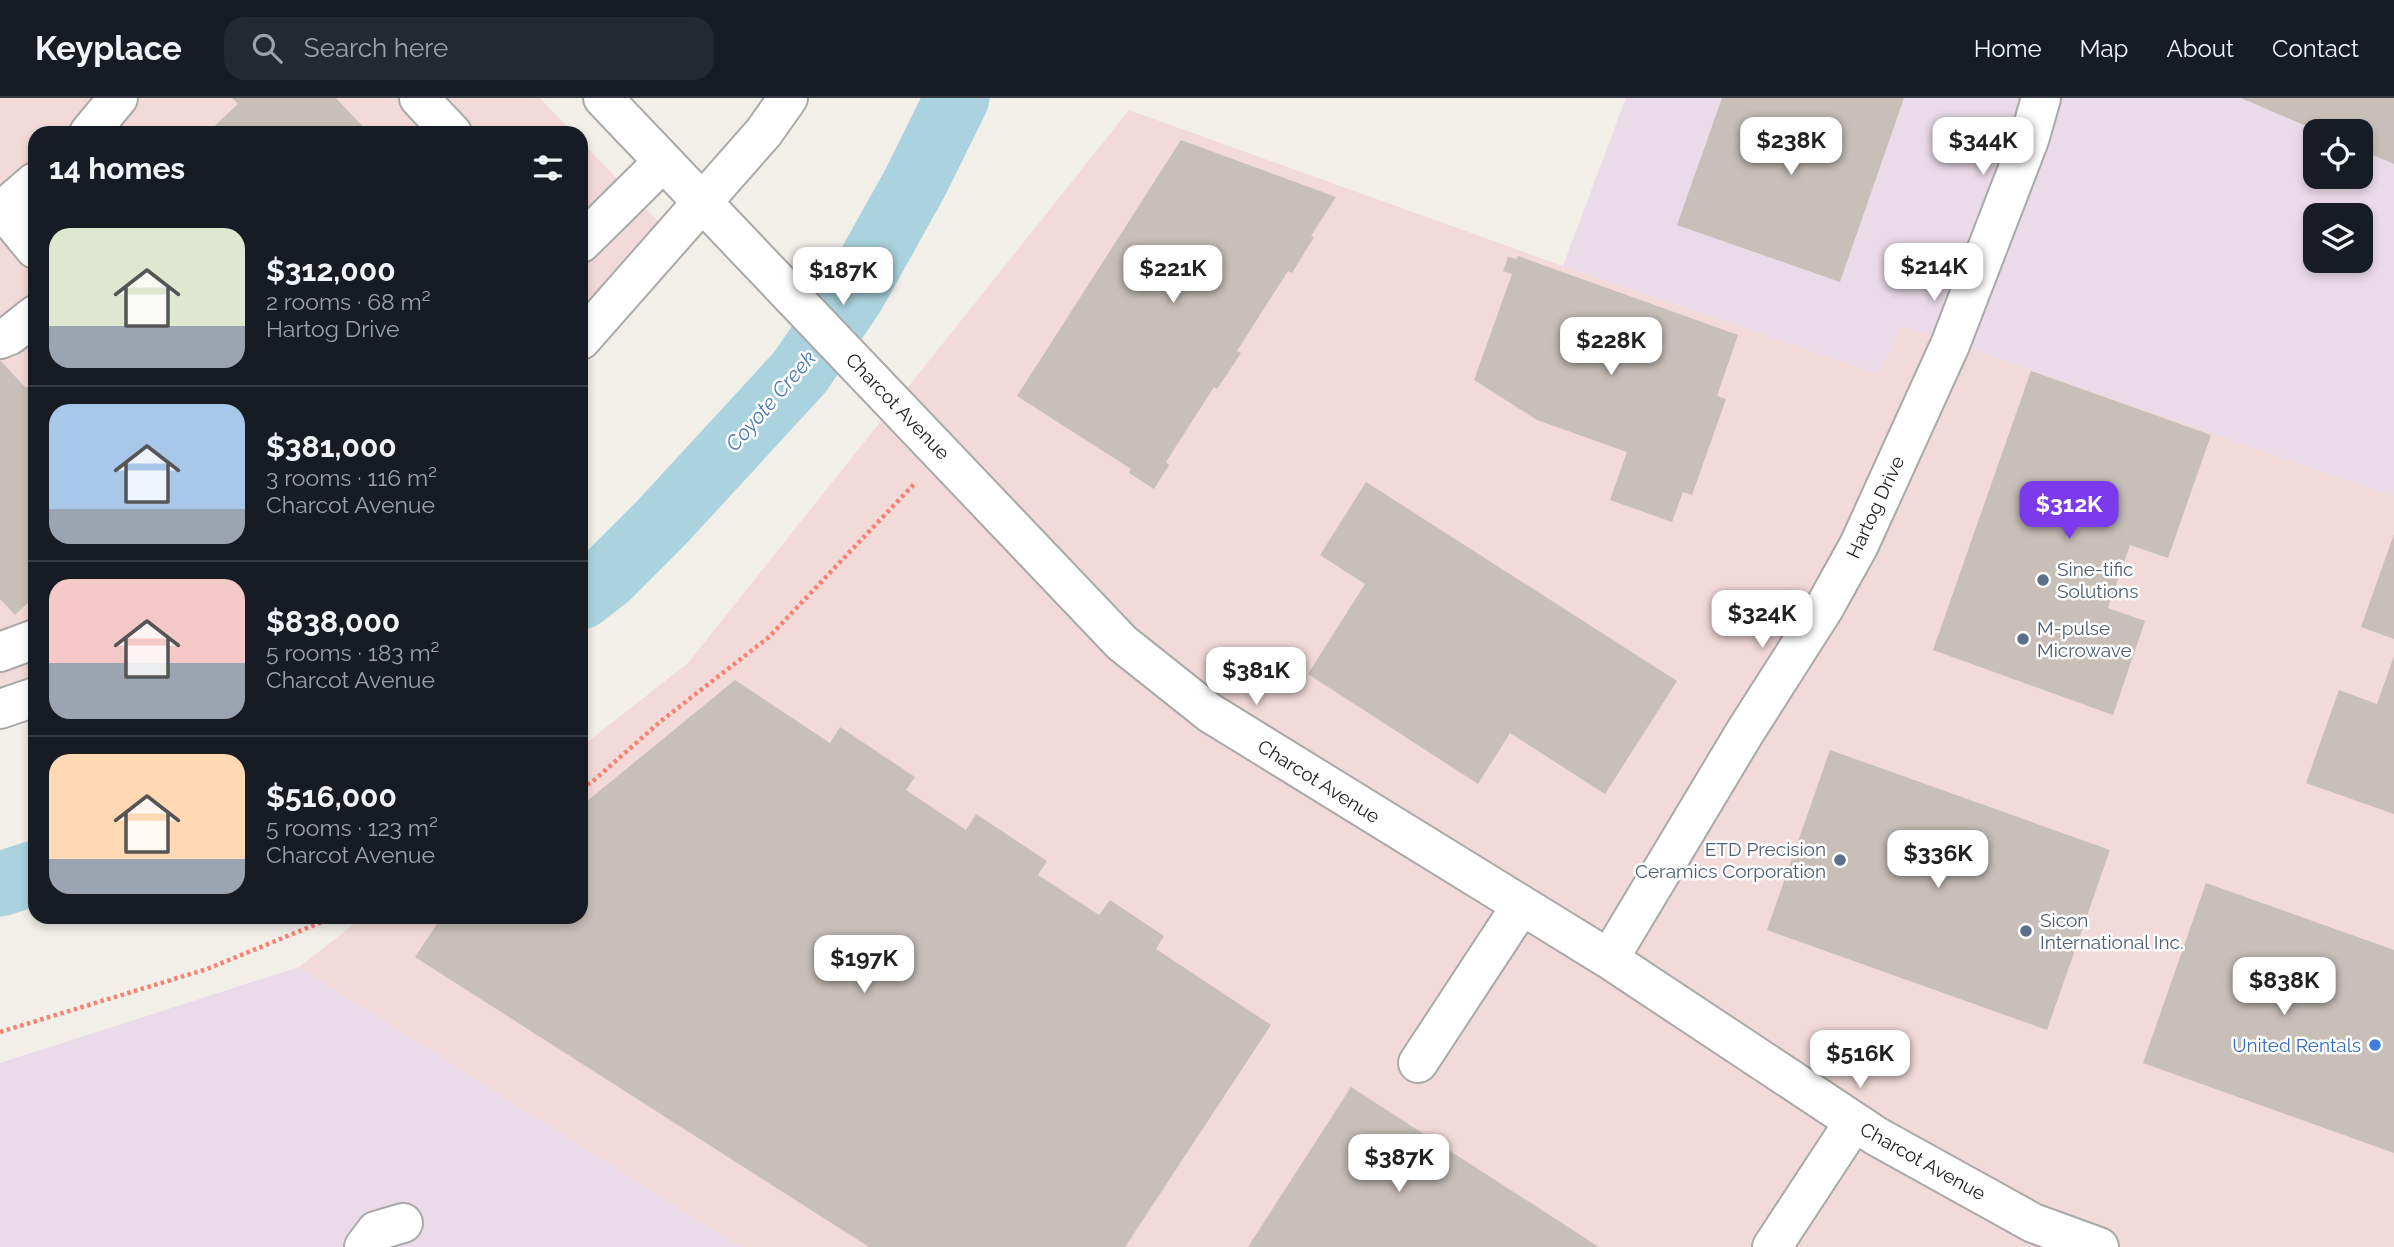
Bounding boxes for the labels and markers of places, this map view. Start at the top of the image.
pin: $238K [1742,118,1840,177]
pin: $344K [1934,118,2032,177]
pin: $214K [1885,244,1983,303]
pin: $221K [1124,246,1222,305]
pin: $187K [794,248,892,307]
pin: $228K [1562,317,1660,377]
pin: $312K [2020,482,2118,541]
place label: Sine-tific Solutions [2057,558,2138,602]
marker: Sine-tific Solutions [2035,572,2051,588]
pin: $324K [1713,590,1811,650]
place label: M-pulse Microwave [2037,617,2132,661]
marker: M-pulse Microwave [2015,631,2031,647]
pin: $381K [1207,648,1305,707]
pin: $336K [1889,830,1987,890]
place label: ETD Precision Ceramics Corporation [1635,838,1826,882]
marker: ETD Precision Ceramics Corporation [1832,852,1848,868]
place label: Sicon International Inc. [2040,909,2184,953]
marker: Sicon International Inc. [2018,923,2034,939]
pin: $197K [815,936,913,995]
pin: $838K [2235,958,2333,1017]
pin: $516K [1811,1030,1909,1090]
place label: United Rentals [2232,1034,2361,1056]
marker: United Rentals [2367,1037,2383,1053]
pin: $387K [1350,1134,1448,1194]

